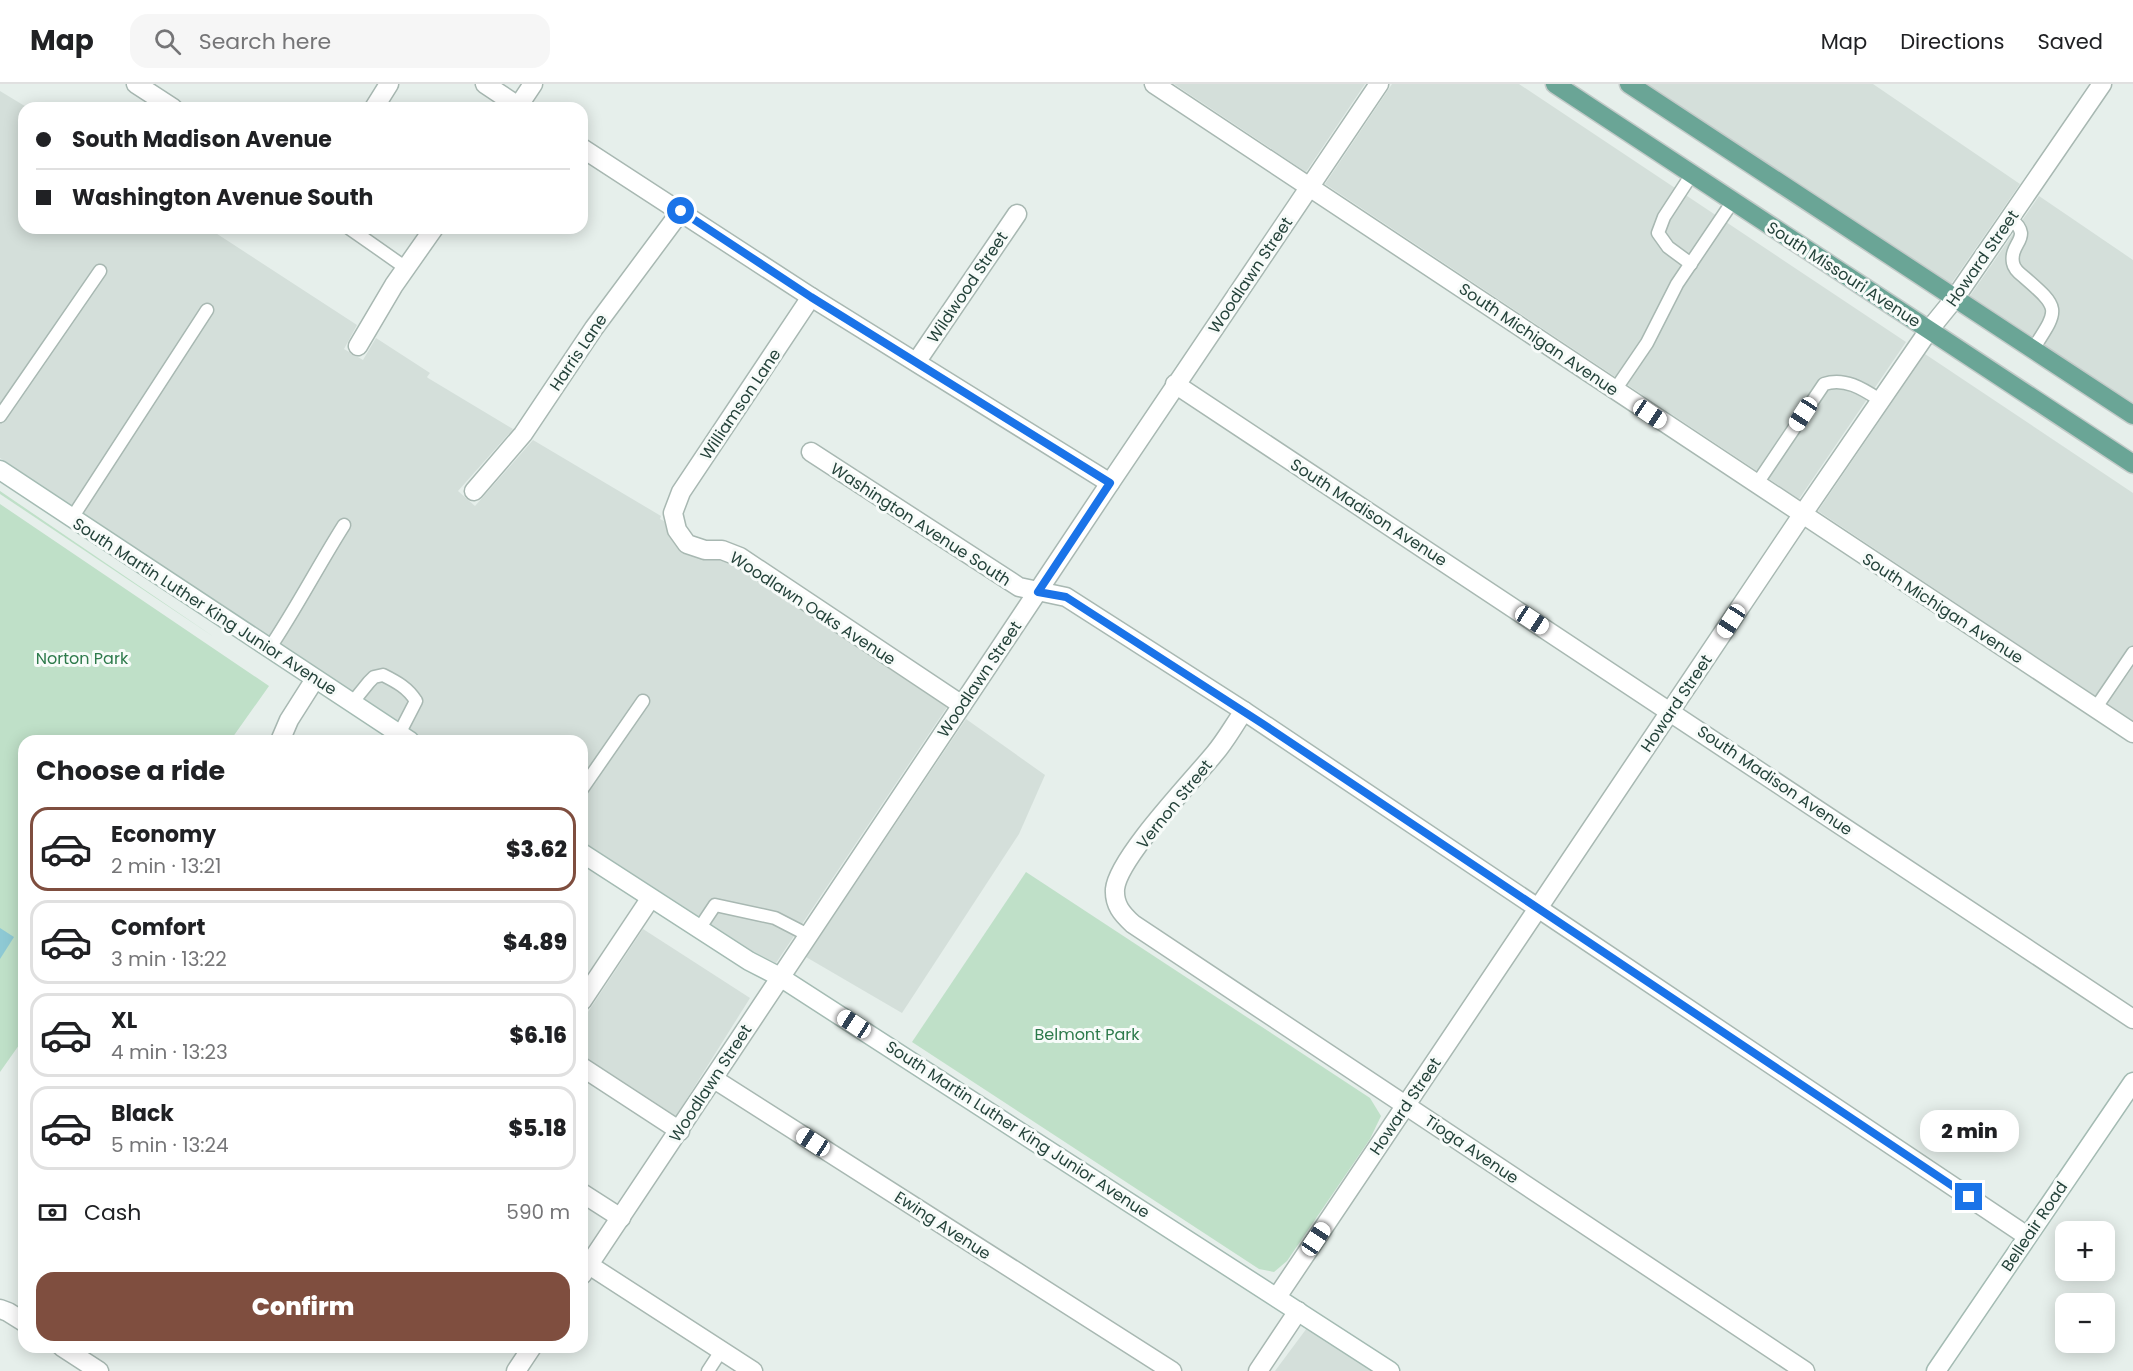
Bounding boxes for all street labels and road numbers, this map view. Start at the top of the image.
street label: Howard Street [1941,205,2024,311]
street label: Woodlawn Street [1203,212,1298,338]
street label: South Missouri Avenue [1762,216,1925,333]
street label: Wildwood Street [922,227,1013,348]
street label: South Michigan Avenue [1454,277,1623,402]
street label: Harris Lane [544,309,613,395]
street label: Williamson Lane [695,344,786,464]
street label: South Madison Avenue [1286,453,1452,572]
street label: Washington Avenue South [826,457,1015,591]
street label: South Martin Luther King Junior Avenue [68,512,341,701]
street label: Woodlawn Oaks Avenue [725,546,900,671]
street label: South Michigan Avenue [1858,548,2028,669]
street label: Woodlawn Street [932,616,1027,742]
street label: Howard Street [1635,650,1718,757]
street label: South Madison Avenue [1693,720,1857,841]
street label: Vernon Street [1131,755,1218,854]
street label: Woodlawn Street [664,1020,757,1147]
street label: South Martin Luther King Junior Avenue [881,1035,1154,1224]
street label: Howard Street [1364,1053,1447,1160]
street label: Tioga Avenue [1420,1109,1523,1189]
street label: Belleair Road [1996,1177,2073,1276]
street label: Ewing Avenue [890,1186,995,1265]

